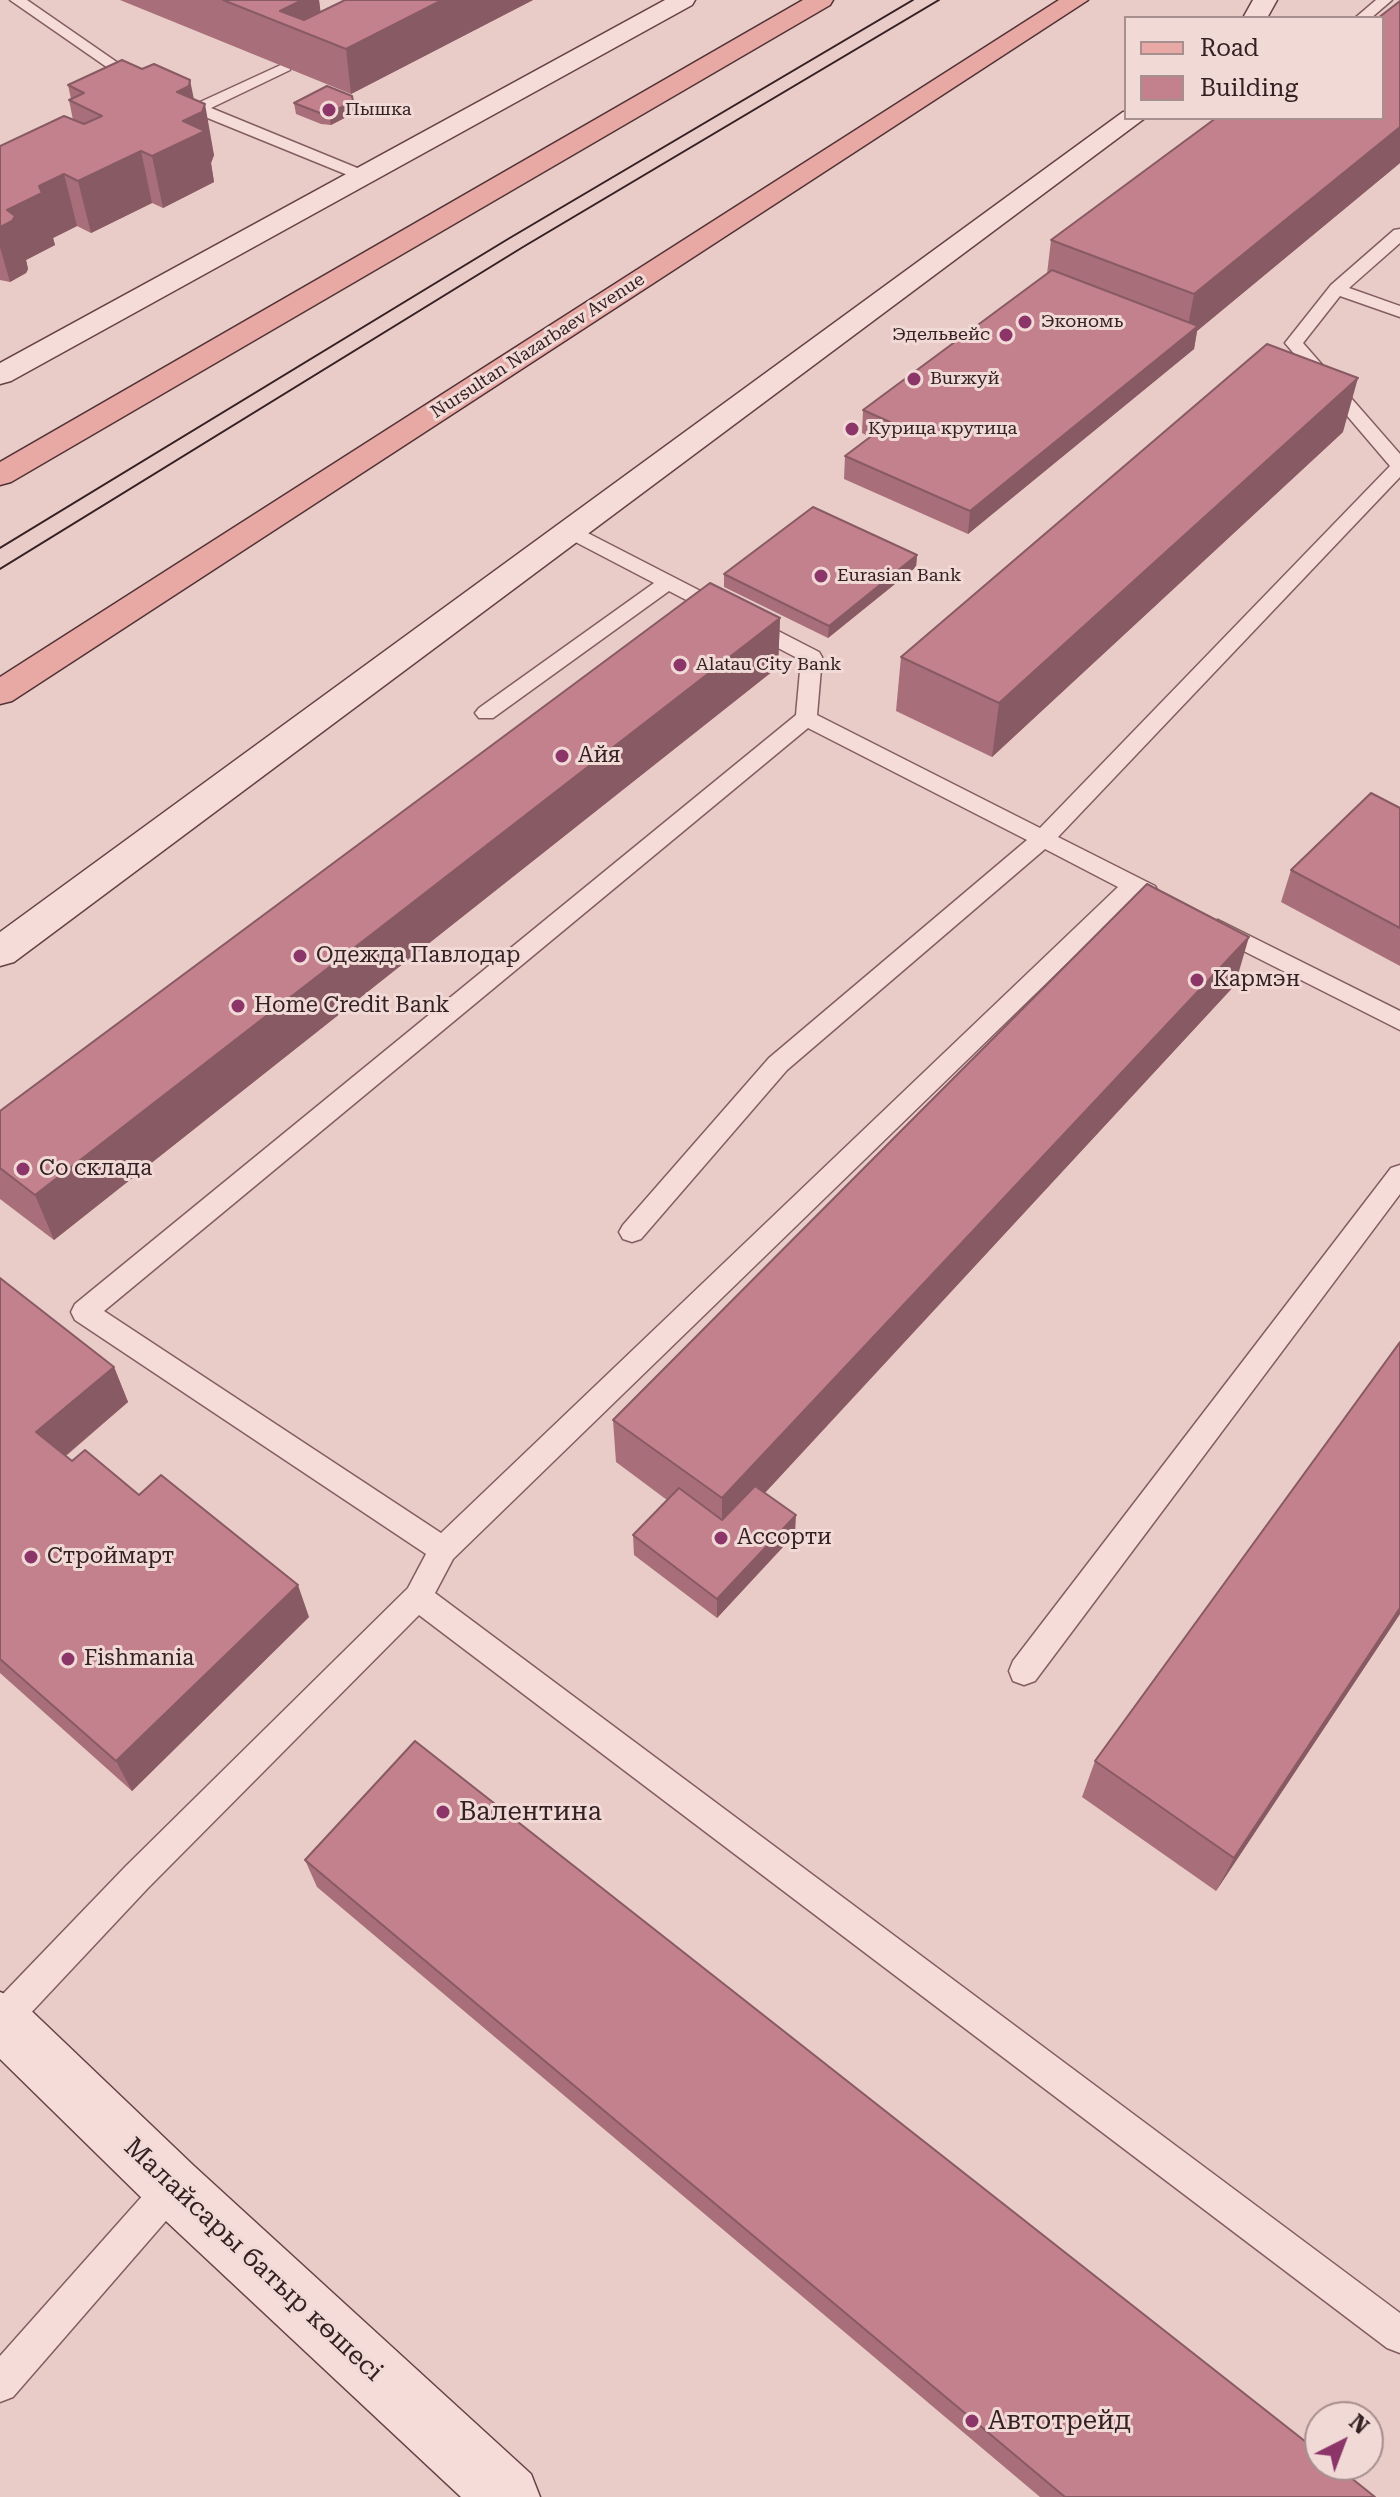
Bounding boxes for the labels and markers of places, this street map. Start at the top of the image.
place label: Пышка [345,99,412,121]
marker: Пышка [320,101,338,119]
place label: Экономь [1041,311,1123,333]
marker: Экономь [1016,313,1034,331]
place label: Эдельвейс [892,324,990,346]
marker: Эдельвейс [997,326,1015,344]
place label: Burжуй [930,368,1000,390]
marker: Burжуй [905,370,923,388]
place label: Курица крутица [868,418,1017,440]
marker: Курица крутица [843,420,861,438]
place label: Eurasian Bank [837,565,961,587]
marker: Eurasian Bank [812,567,830,585]
place label: Alatau City Bank [696,654,841,676]
marker: Alatau City Bank [671,656,689,674]
place label: Айя [578,743,621,769]
marker: Айя [553,747,571,765]
place label: Одежда Павлодар [316,943,520,969]
marker: Одежда Павлодар [291,947,309,965]
place label: Кармэн [1213,967,1300,993]
marker: Кармэн [1188,971,1206,989]
place label: Home Credit Bank [254,993,449,1019]
marker: Home Credit Bank [229,997,247,1015]
place label: Со склада [39,1156,152,1182]
marker: Со склада [14,1160,32,1178]
place label: Ассорти [737,1525,832,1551]
marker: Ассорти [712,1529,730,1547]
place label: Строймарт [47,1544,174,1570]
marker: Строймарт [22,1548,40,1566]
place label: Fishmania [84,1646,194,1672]
marker: Fishmania [59,1650,77,1668]
place label: Валентина [459,1796,602,1828]
marker: Валентина [434,1803,452,1821]
place label: Автотрейд [988,2405,1131,2437]
marker: Автотрейд [963,2412,981,2430]

